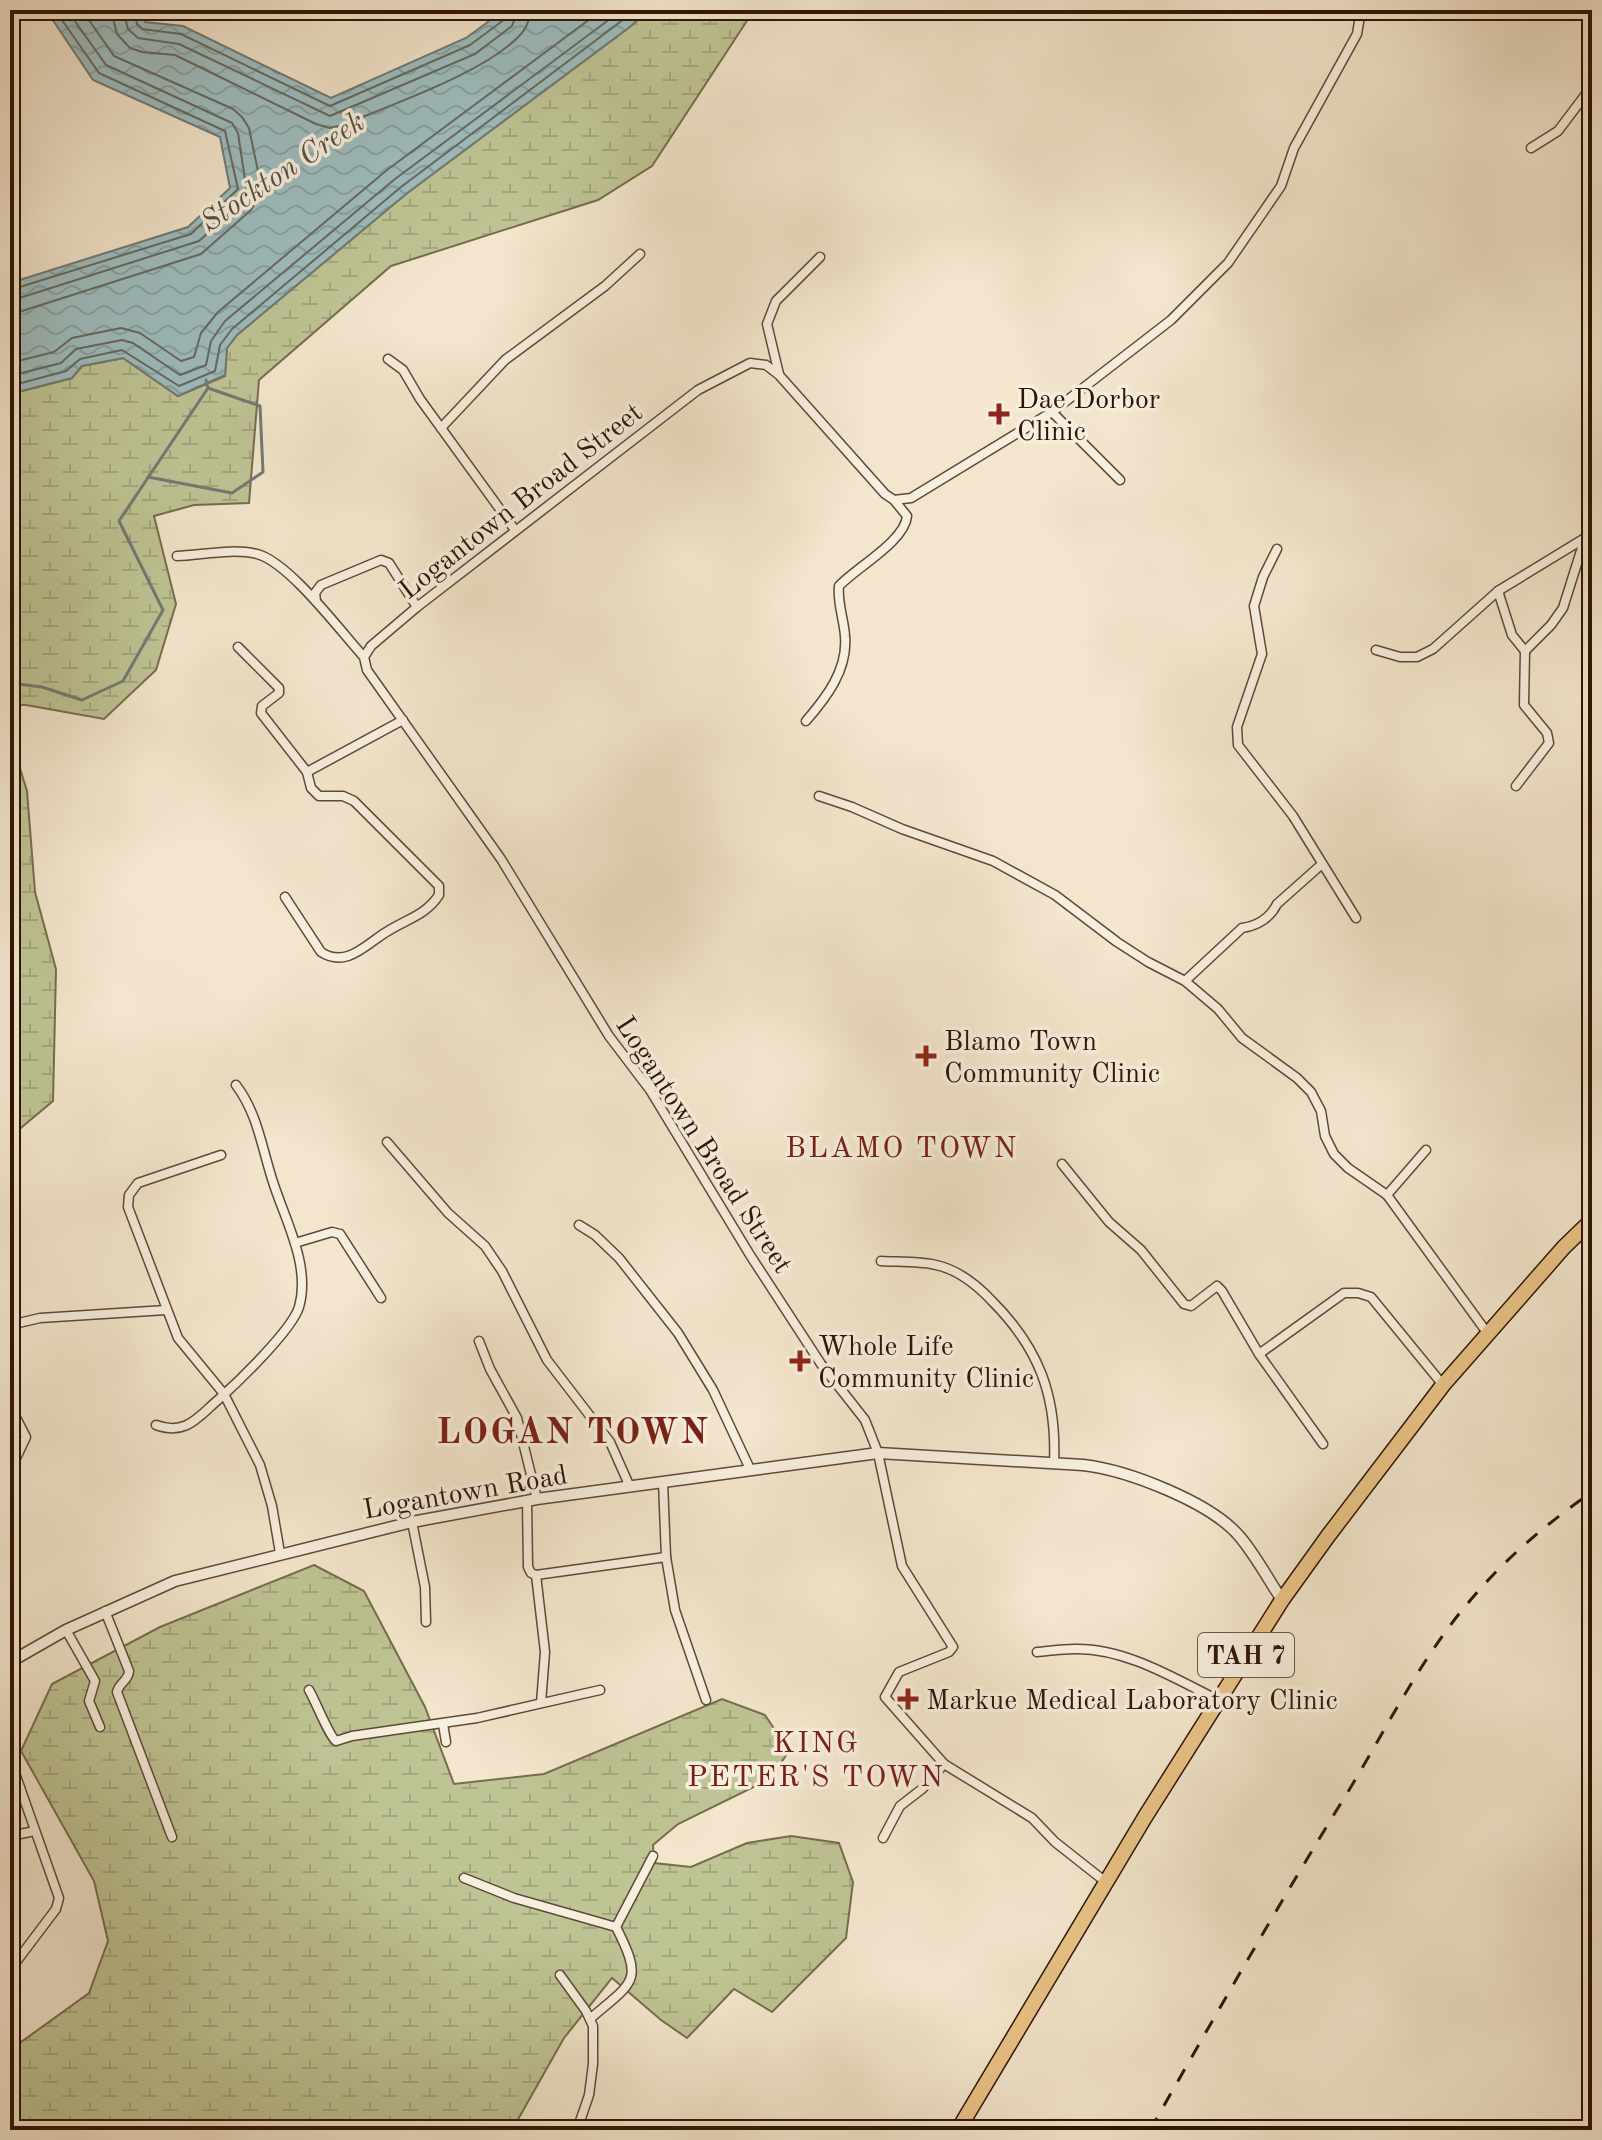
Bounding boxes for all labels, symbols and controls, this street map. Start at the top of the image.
water label: Stockton Creek [196,107,371,238]
place label: Dae Dorbor Clinic [1017,387,1160,447]
street label: Logantown Broad Street [395,399,649,606]
marker: Dae Dorbor Clinic [988,403,1010,425]
street label: Logantown Broad Street [609,1012,796,1279]
place label: Blamo Town Community Clinic [944,1029,1160,1089]
marker: Blamo Town Community Clinic [915,1045,937,1067]
district label: BLAMO TOWN [785,1134,1019,1164]
place label: Whole Life Community Clinic [818,1334,1034,1394]
marker: Whole Life Community Clinic [789,1350,811,1372]
district label: LOGAN TOWN [436,1416,710,1452]
street label: Logantown Road [361,1462,570,1526]
road number: TAH 7 [1198,1633,1294,1677]
marker: Markue Medical Laboratory Clinic [897,1688,919,1710]
place label: Markue Medical Laboratory Clinic [926,1688,1338,1716]
district label: KING PETER'S TOWN [687,1729,945,1793]

